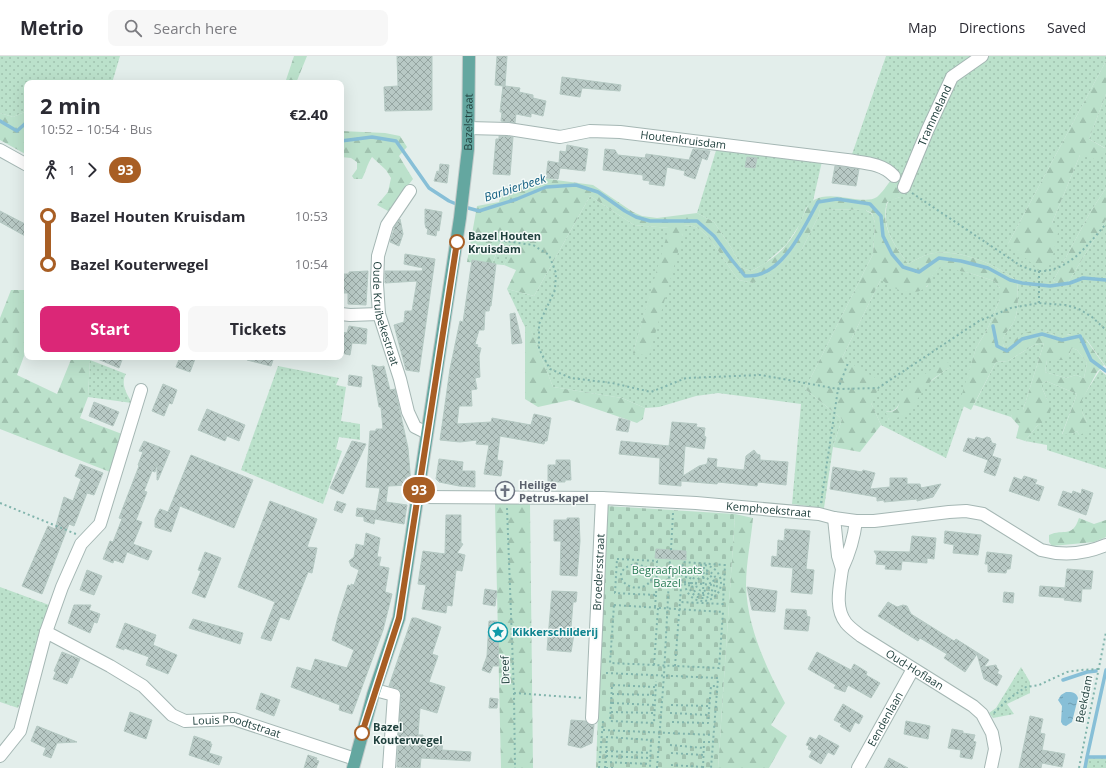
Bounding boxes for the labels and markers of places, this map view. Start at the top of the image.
place label: Bazel Houten Kruisdam [468,228,541,256]
marker: Bazel Houten Kruisdam [449,234,465,250]
place label: Heilige Petrus-kapel [519,477,589,505]
church icon: Heilige Petrus-kapel [494,480,516,502]
place icon: Kikkerschilderij [487,621,509,643]
place label: Kikkerschilderij [512,624,598,639]
place label: Bazel Kouterwegel [373,719,443,747]
marker: Bazel Kouterwegel [354,725,370,741]

